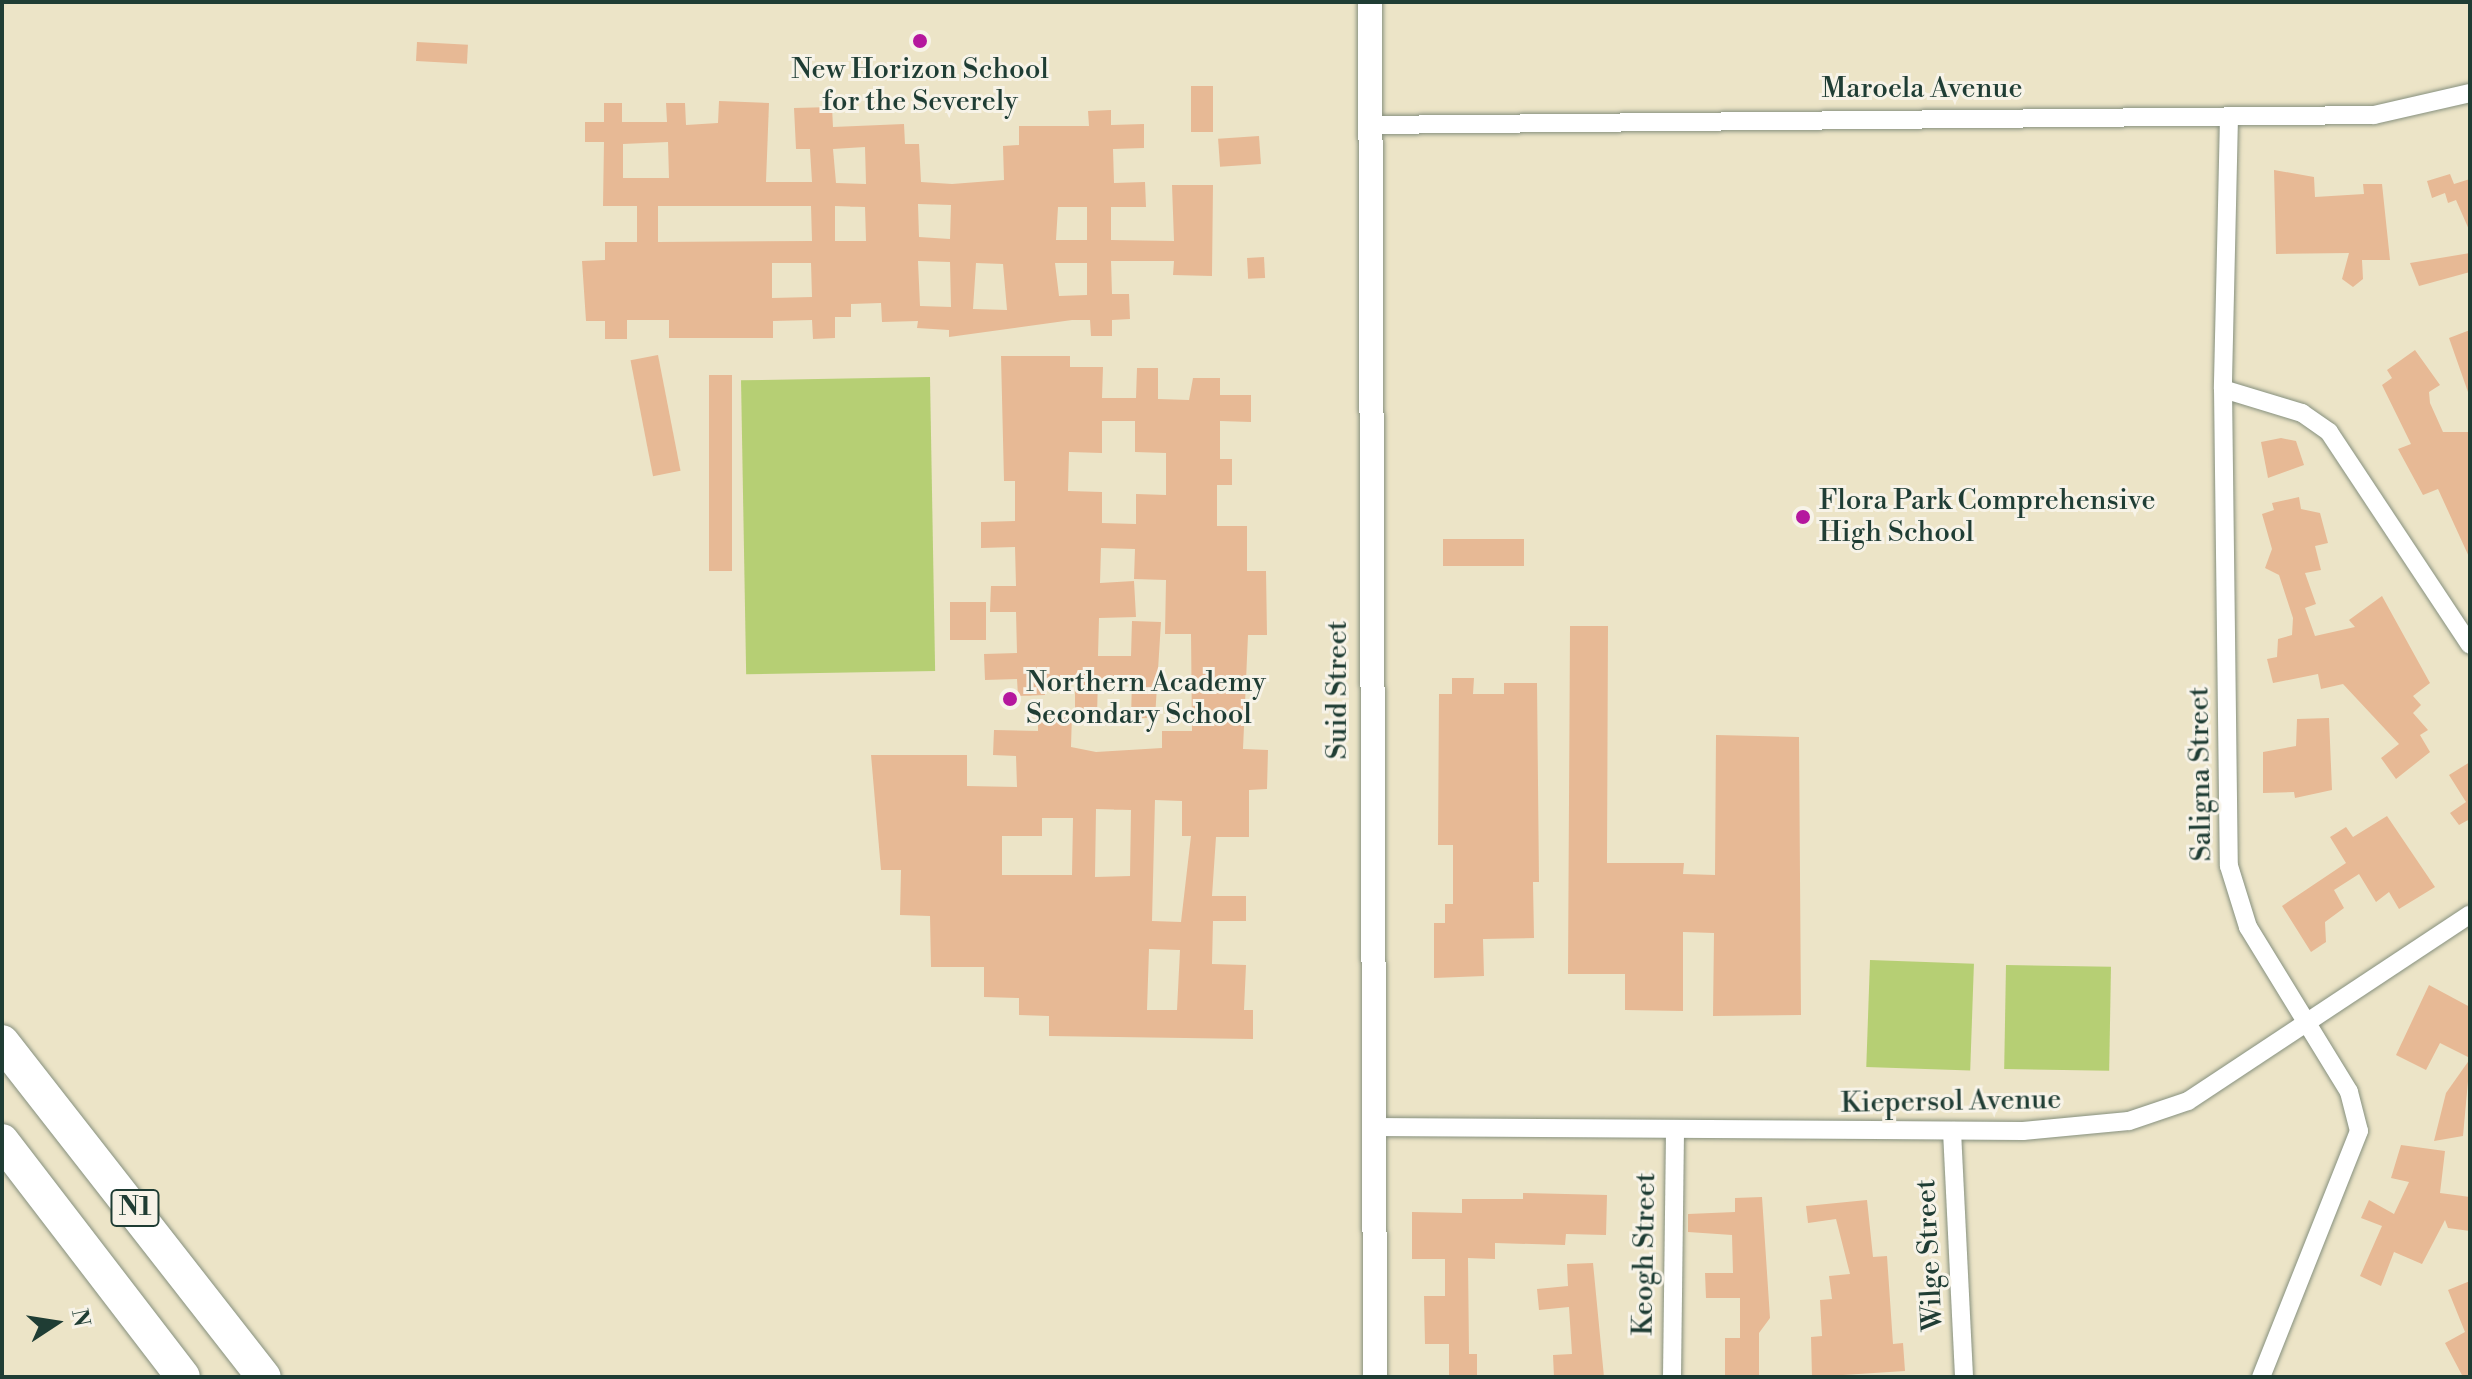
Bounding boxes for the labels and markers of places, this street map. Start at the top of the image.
marker: New Horizon School for the Severely [911,32,929,50]
place label: New Horizon School for the Severely [791,53,1049,119]
place label: Flora Park Comprehensive High School [1819,484,2156,550]
marker: Flora Park Comprehensive High School [1794,508,1812,526]
place label: Northern Academy Secondary School [1026,666,1266,732]
marker: Northern Academy Secondary School [1001,690,1019,708]

